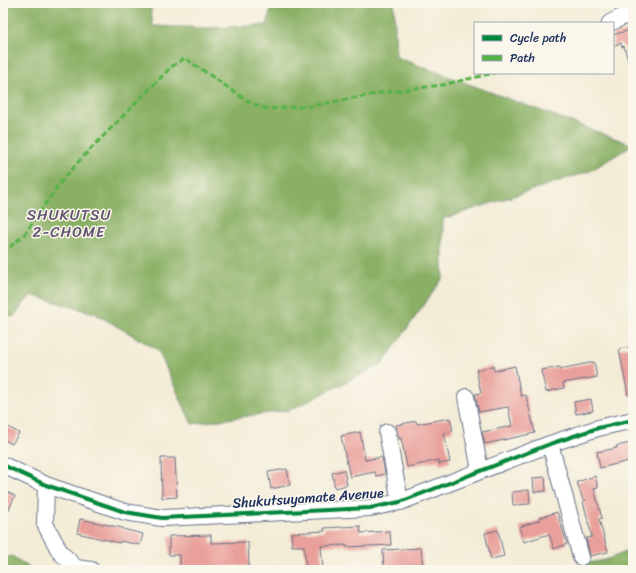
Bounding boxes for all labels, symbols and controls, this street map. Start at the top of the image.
legend [474,22,614,74]
text: Cycle path [510,27,566,49]
text: Path [510,47,535,69]
district label: SHUKUTSU 2-CHOME [27,202,111,245]
street label: Shukutsuyamate Avenue [232,480,385,516]

